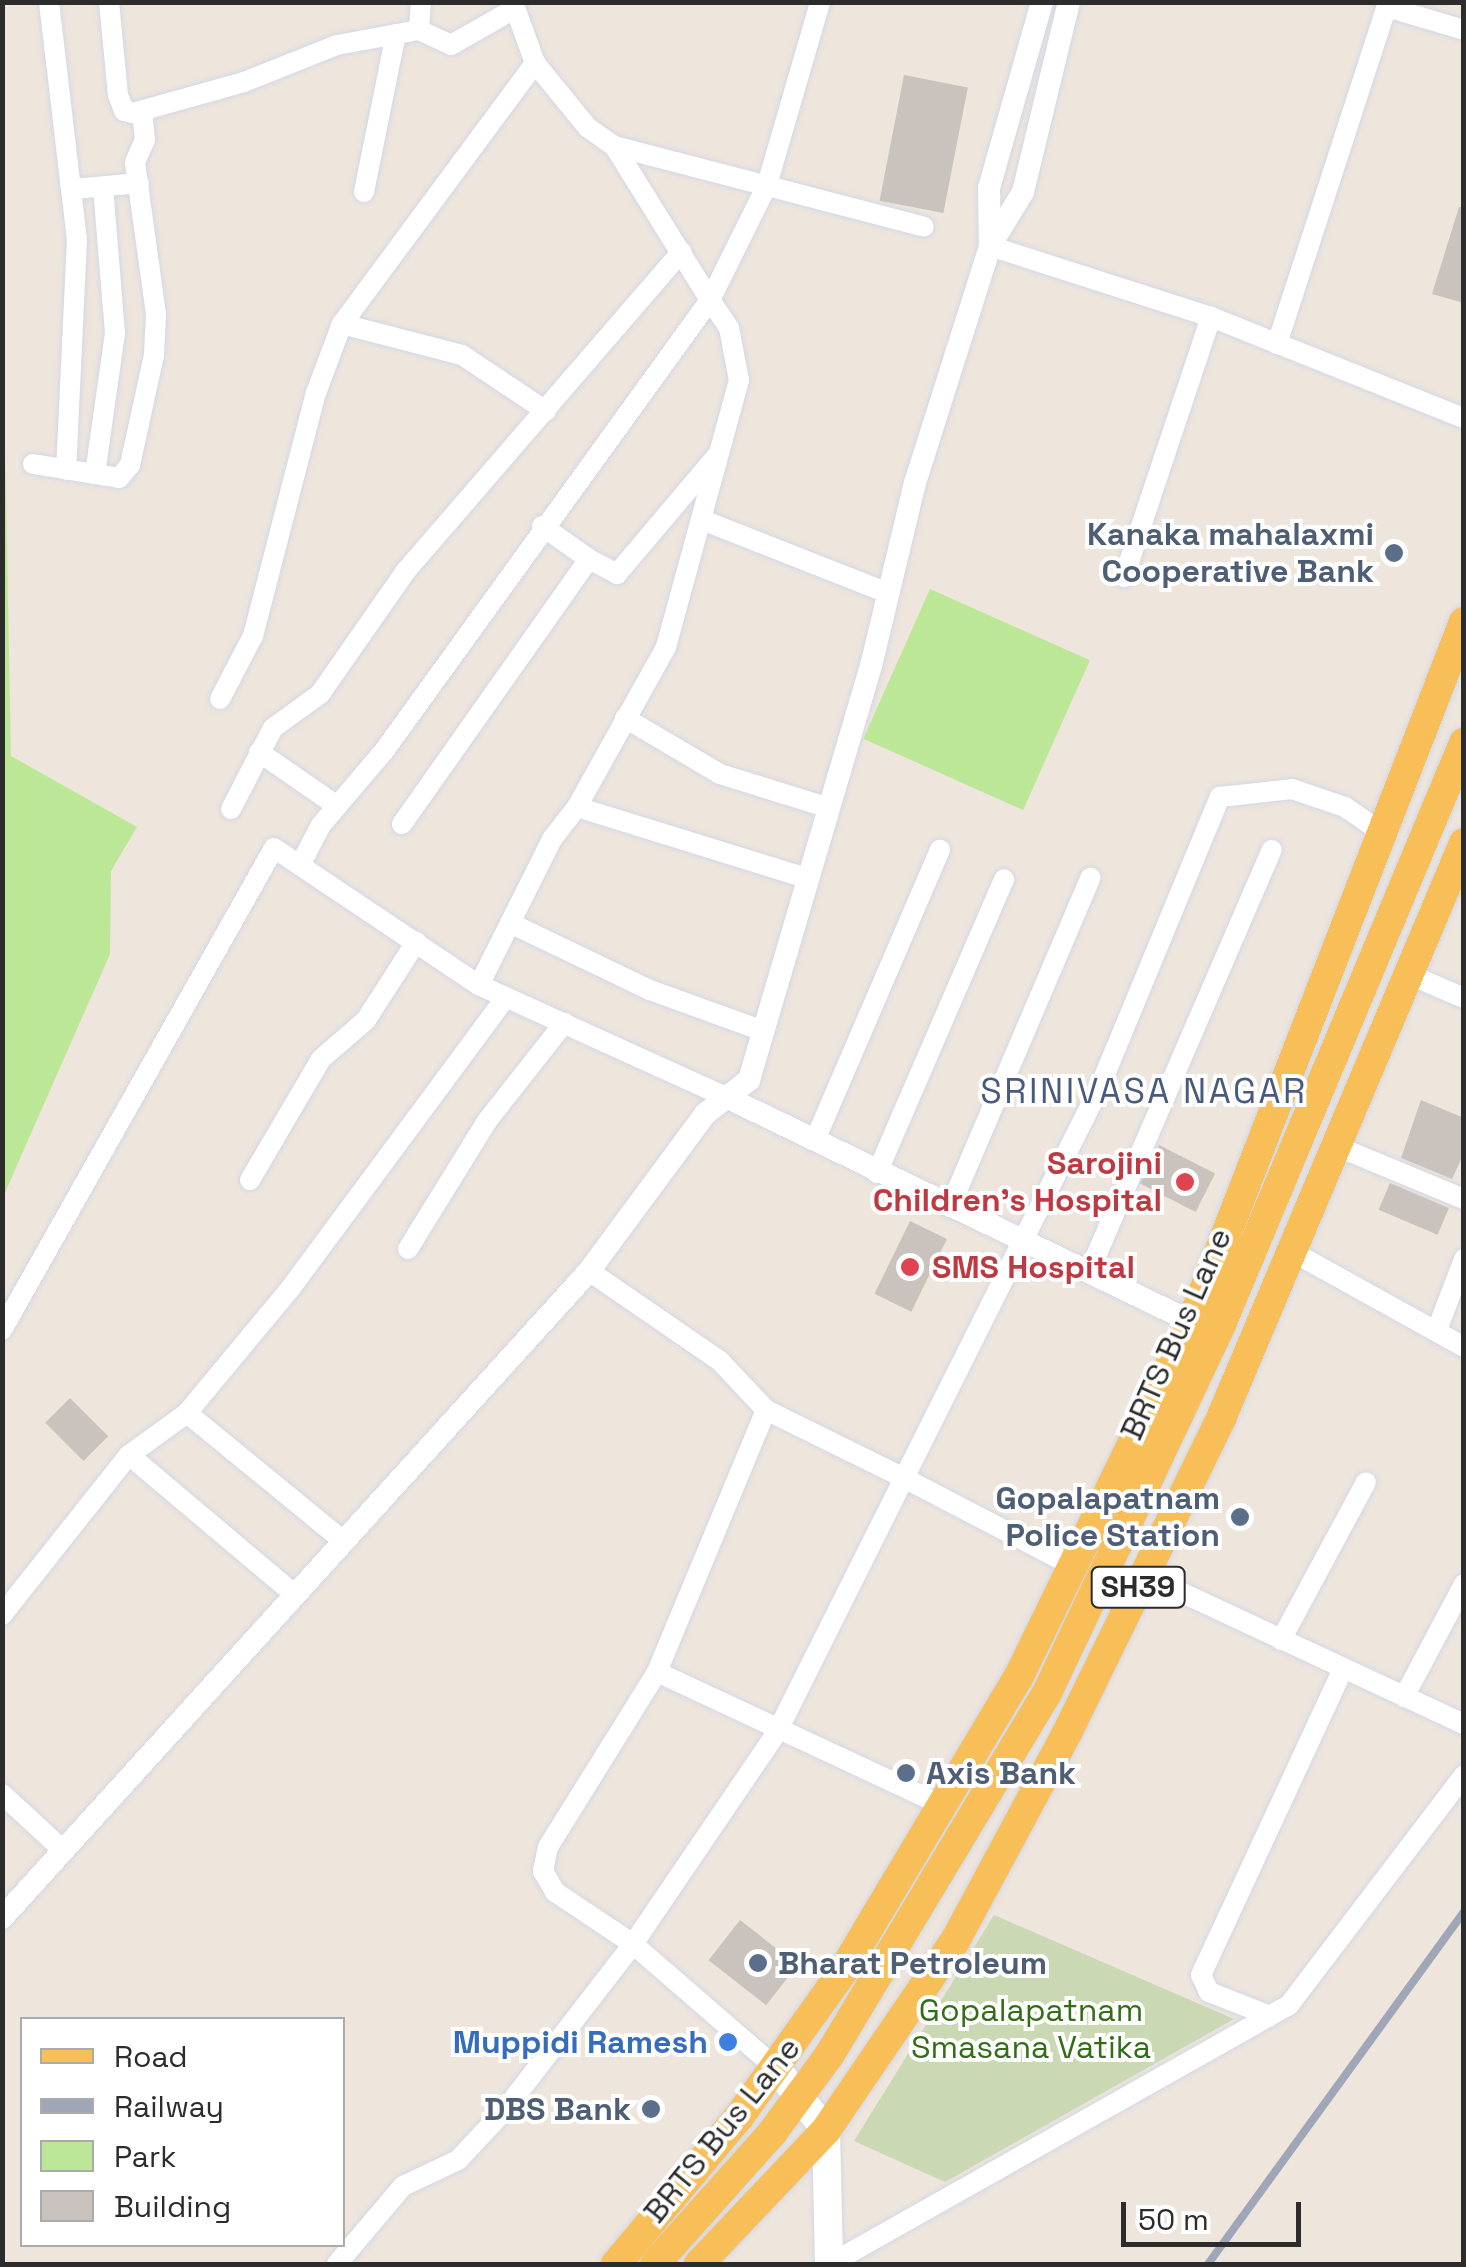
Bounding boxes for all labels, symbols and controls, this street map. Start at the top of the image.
place label: Kanaka mahalaxmi Cooperative Bank [1087,516,1374,591]
marker: Kanaka mahalaxmi Cooperative Bank [1383,542,1405,564]
district label: SRINIVASA NAGAR [980,1070,1308,1112]
place label: Sarojini Children's Hospital [873,1145,1162,1220]
marker: Sarojini Children's Hospital [1172,1169,1198,1195]
street label: BRTS Bus Lane [1112,1222,1240,1446]
place label: SMS Hospital [932,1248,1135,1286]
marker: SMS Hospital [897,1254,923,1280]
place label: Gopalapatnam Police Station [995,1480,1220,1555]
marker: Gopalapatnam Police Station [1229,1506,1251,1528]
road number: SH39 [1090,1562,1186,1612]
place label: Axis Bank [926,1754,1076,1792]
marker: Axis Bank [895,1762,917,1784]
place label: Bharat Petroleum [778,1944,1047,1982]
marker: Bharat Petroleum [747,1952,769,1974]
park label: Gopalapatnam Smasana Vatika [911,1992,1151,2067]
legend [20,2017,345,2247]
place label: Muppidi Ramesh [453,2023,708,2061]
street label: BRTS Bus Lane [636,2030,808,2230]
marker: Muppidi Ramesh [717,2031,739,2053]
text: Road [114,2037,188,2076]
text: Railway [114,2087,224,2126]
place label: DBS Bank [484,2090,631,2128]
marker: DBS Bank [640,2098,662,2120]
text: Park [114,2137,176,2176]
scale bar [1126,2182,1306,2244]
text: Building [114,2187,231,2226]
text: 50 m [1138,2200,1209,2239]

